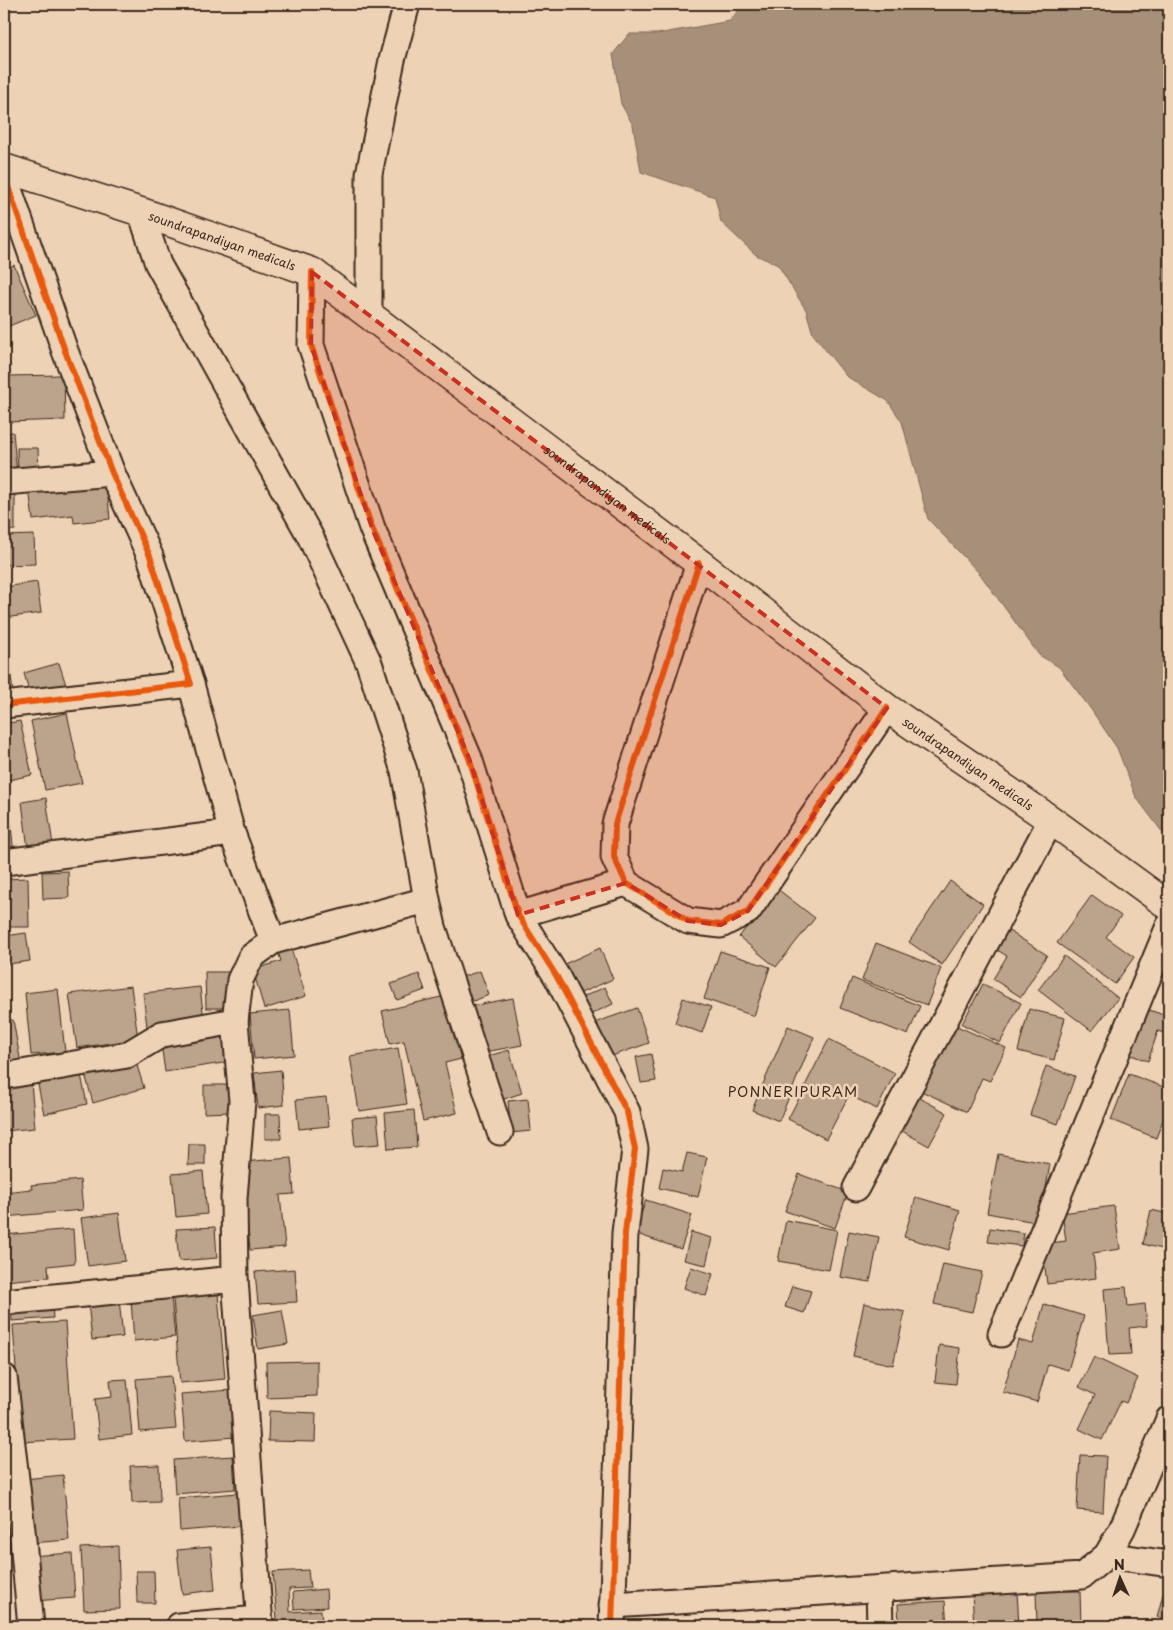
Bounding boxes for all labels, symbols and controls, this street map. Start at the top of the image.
street label: soundrapandiyan medicals [146,206,299,275]
street label: soundrapandiyan medicals [540,441,675,548]
street label: soundrapandiyan medicals [899,712,1038,815]
district label: PONNERIPURAM [728,1081,858,1102]
north arrow [1096,1552,1146,1602]
text: N [1113,1554,1125,1575]

